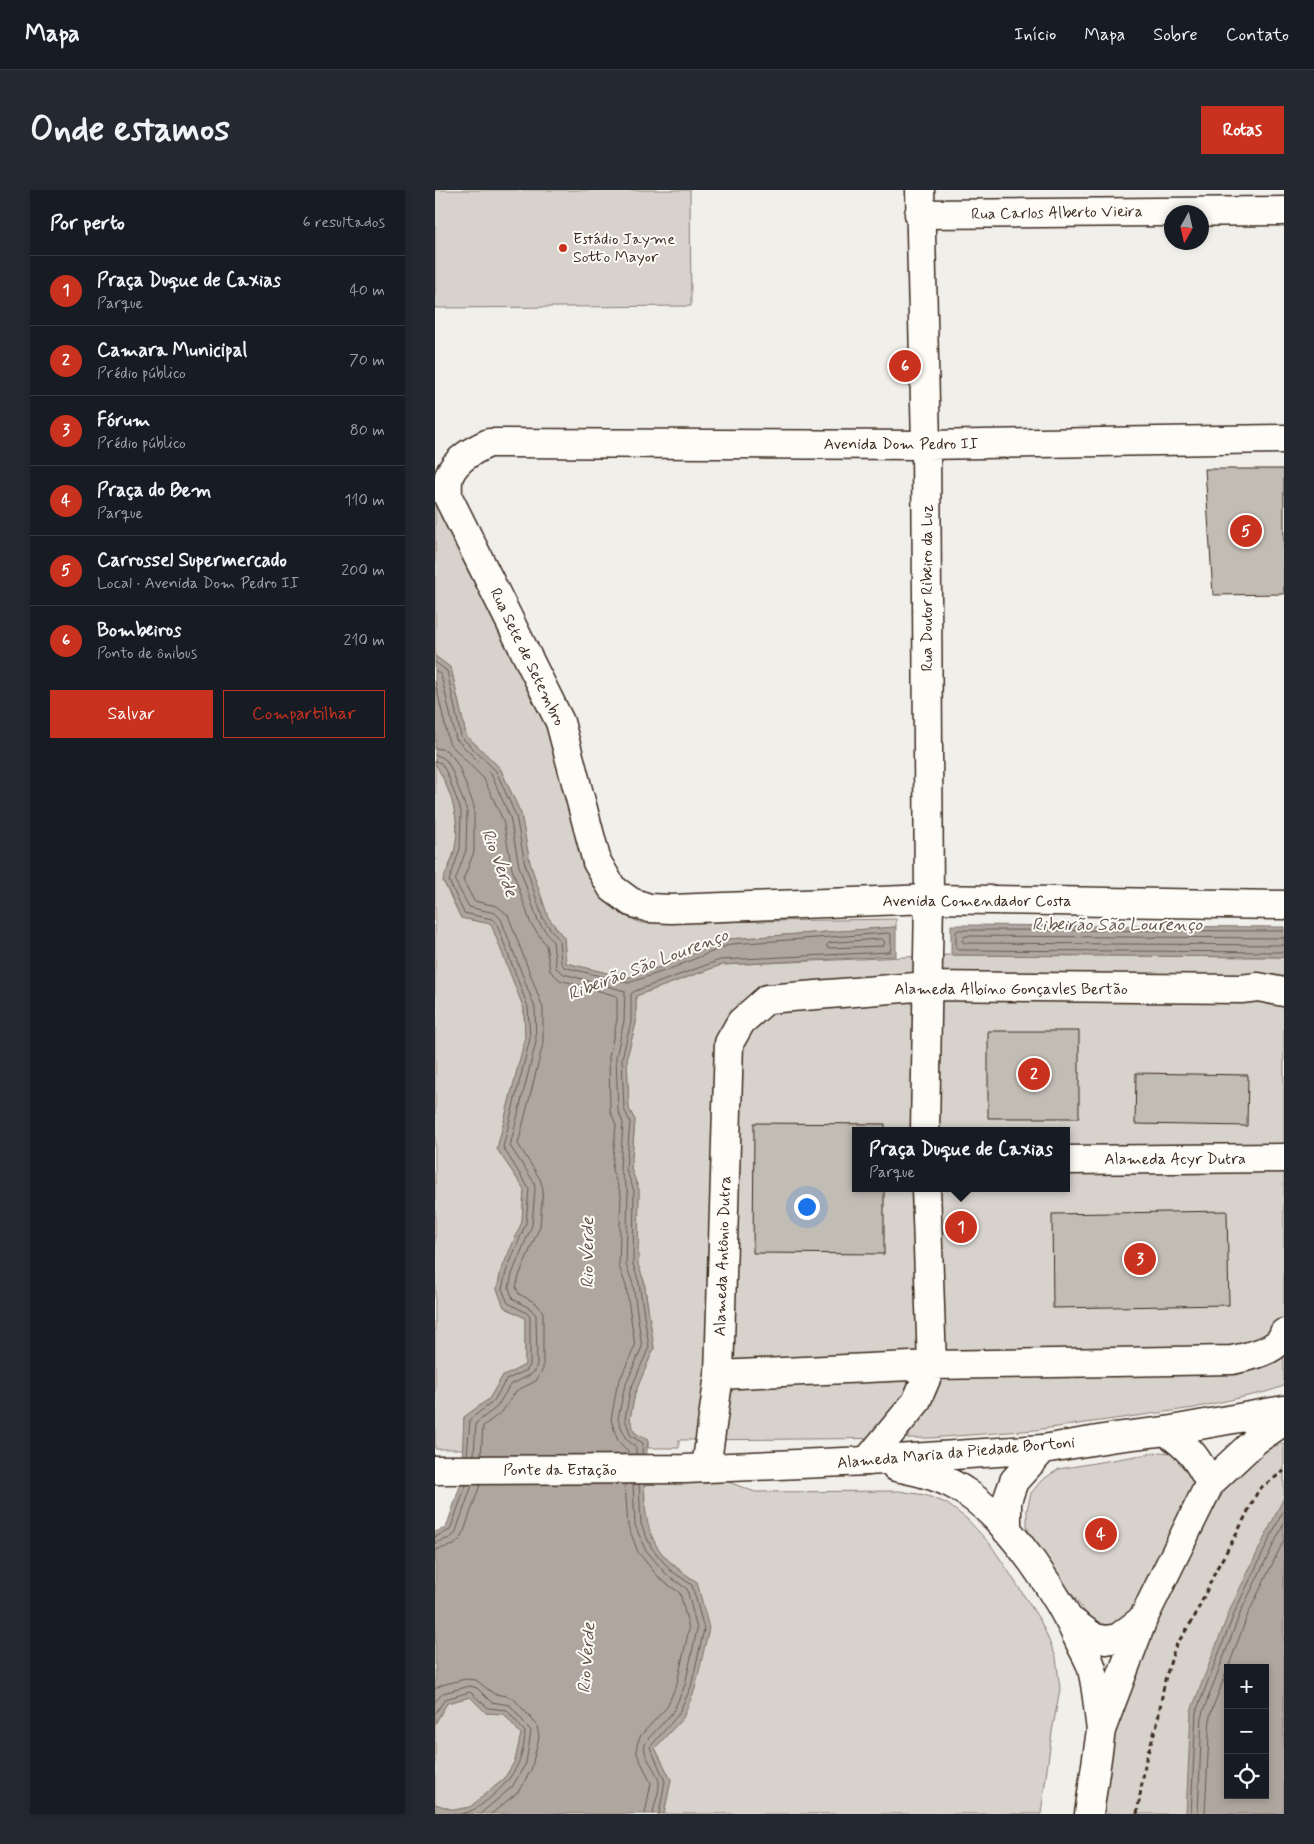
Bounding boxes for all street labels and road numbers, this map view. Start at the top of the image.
street label: Rua Carlos Alberto Vieira [971,201,1143,225]
street label: Avenida Dom Pedro II [824,434,978,455]
street label: Rua Doutor Ribeiro da Luz [917,504,938,672]
street label: Rua Sete de Setembro [485,585,570,730]
street label: Avenida Comendador Costa [882,891,1072,912]
street label: Alameda Albino Gonçavles Bertão [894,979,1128,1000]
street label: Alameda Acyr Dutra [1104,1149,1246,1170]
street label: Alameda Antônio Dutra [710,1175,736,1337]
street label: Alameda Maria da Piedade Bortoni [836,1432,1076,1474]
street label: Ponte da Estação [503,1460,617,1481]

